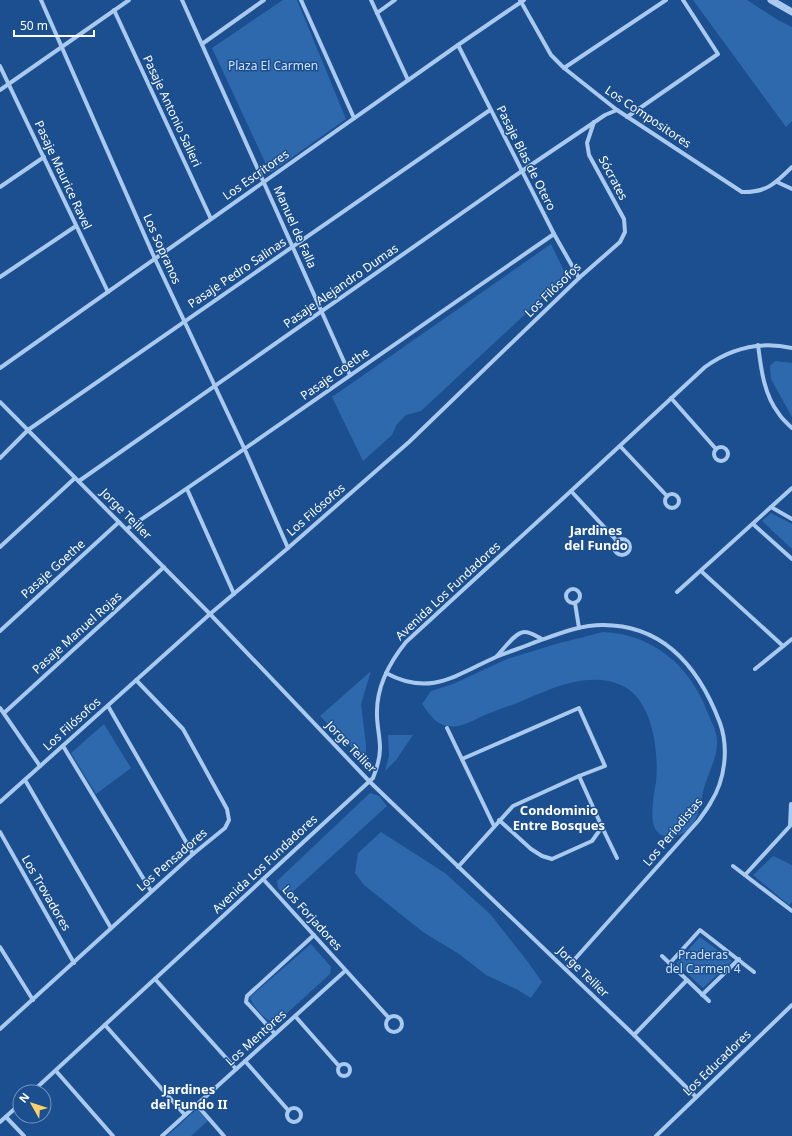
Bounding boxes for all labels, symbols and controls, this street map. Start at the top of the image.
scale bar [14,12,94,38]
text: 50 m [20,17,48,34]
street label: Pasaje Antonio Salieri [139,52,206,169]
park label: Plaza El Carmen [228,57,318,74]
street label: Los Compositores [602,81,695,152]
street label: Pasaje Blas de Otero [493,102,560,213]
street label: Pasaje Maurice Ravel [31,118,96,232]
street label: Los Escritores [219,145,293,204]
street label: Sócrates [595,153,632,203]
street label: Manuel de Falla [270,183,321,271]
street label: Los Sopranos [139,211,186,287]
street label: Pasaje Pedro Salinas [184,233,290,312]
street label: Pasaje Alejandro Dumas [280,239,402,332]
street label: Los Filósofos [521,258,585,321]
street label: Pasaje Goethe [297,343,373,404]
street label: Los Filósofos [283,479,349,540]
street label: Jorge Teilier [96,484,156,543]
district label: Jardines del Fundo [564,521,628,554]
street label: Pasaje Goethe [17,535,89,602]
street label: Avenida Los Fundadores [391,537,504,644]
street label: Pasaje Manuel Rojas [28,588,125,677]
street label: Los Filósofos [39,693,104,754]
street label: Jorge Teilier [322,716,381,776]
street label: Los Periodistas [639,794,707,870]
district label: Condominio Entre Bosques [513,801,605,834]
street label: Avenida Los Fundadores [208,810,321,917]
street label: Los Pensadores [133,824,211,895]
street label: Los Trovadores [18,852,75,934]
street label: Los Forjadores [278,881,346,954]
street label: Jorge Teilier [553,942,613,1001]
park label: Praderas del Carmen 4 [665,946,741,977]
street label: Los Mentores [222,1006,290,1069]
street label: Los Educadores [679,1026,754,1099]
district label: Jardines del Fundo II [150,1080,228,1113]
north arrow [12,1084,52,1124]
text: N [15,1089,32,1106]

